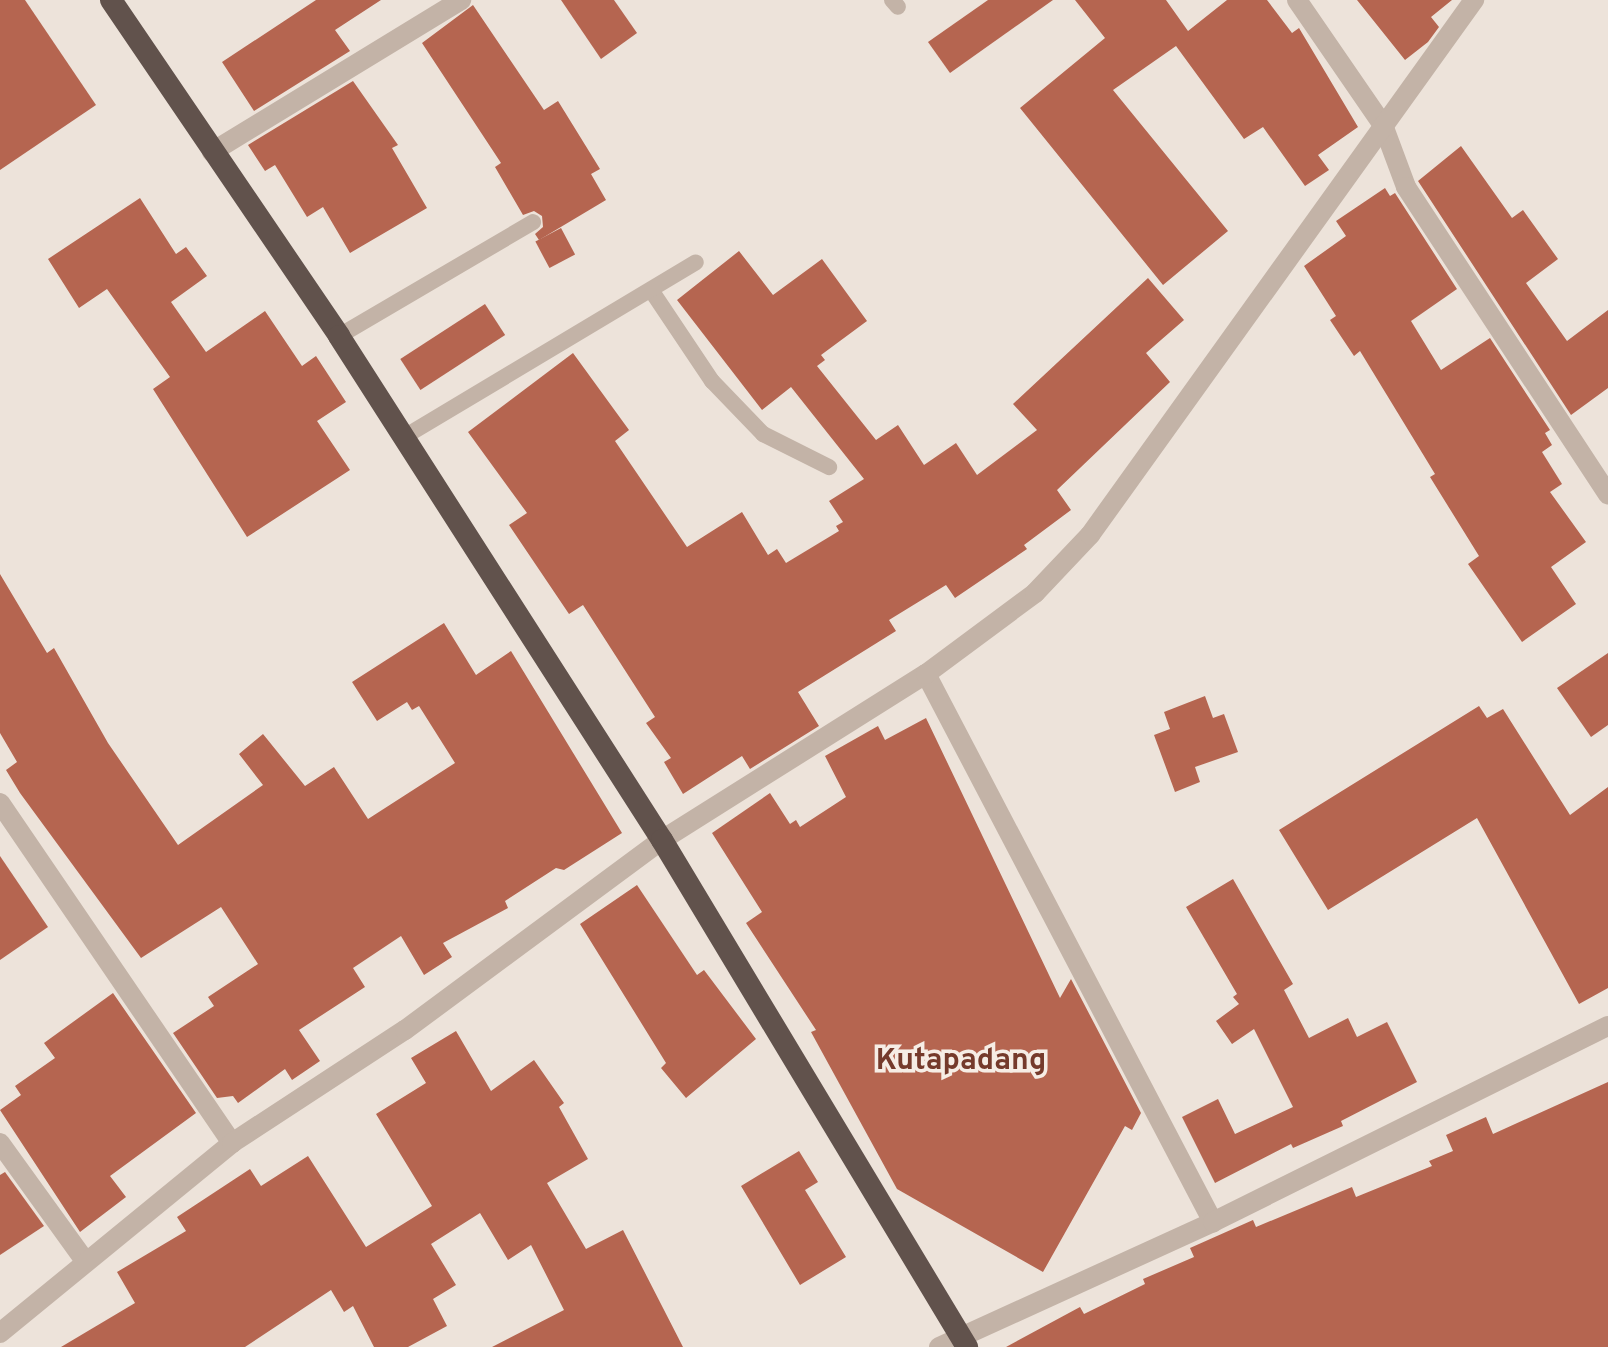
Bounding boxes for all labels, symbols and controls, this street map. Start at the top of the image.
district label: Kutapadang [876,1044,1046,1080]

